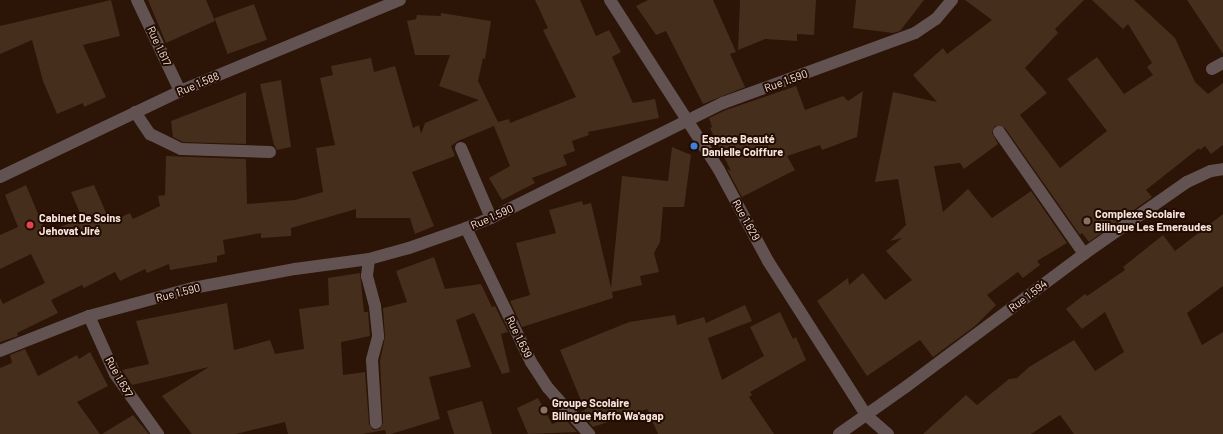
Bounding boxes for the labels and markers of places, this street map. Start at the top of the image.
place label: Espace Beauté Danielle Coiffure [702,133,783,159]
marker: Espace Beauté Danielle Coiffure [689,141,699,151]
place label: Complexe Scolaire Bilingue Les Emeraudes [1095,208,1212,234]
place label: Cabinet De Soins Jehovat Jiré [39,212,121,238]
marker: Complexe Scolaire Bilingue Les Emeraudes [1082,216,1092,226]
marker: Cabinet De Soins Jehovat Jiré [24,219,36,231]
place label: Groupe Scolaire Bilingue Maffo Wa'agap [552,397,664,423]
marker: Groupe Scolaire Bilingue Maffo Wa'agap [539,405,549,415]

